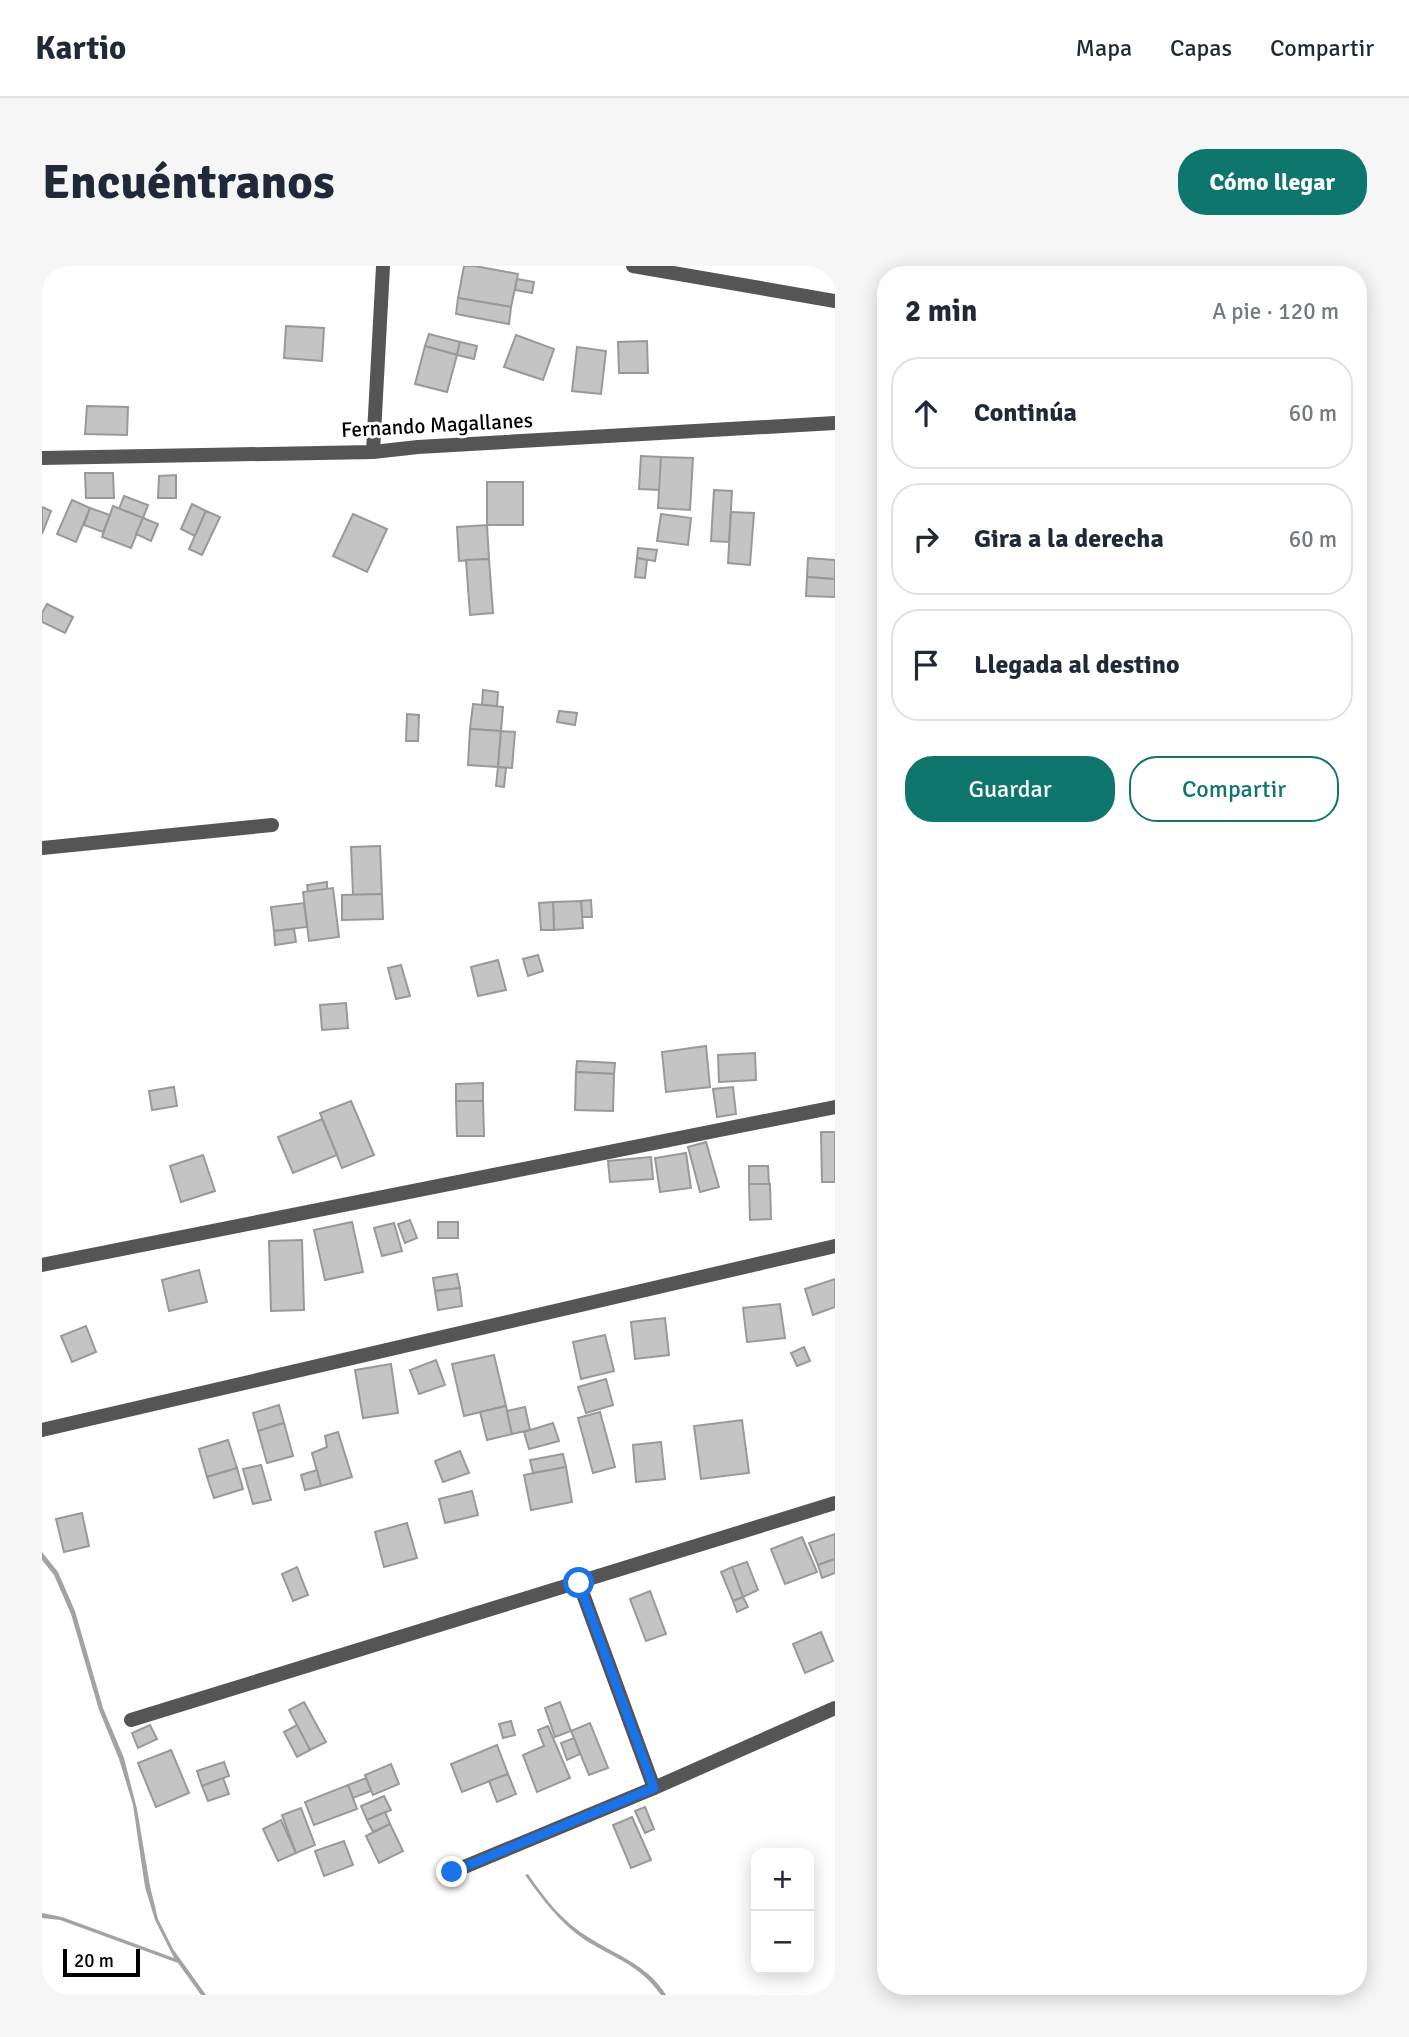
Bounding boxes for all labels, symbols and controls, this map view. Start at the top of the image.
text: Kartio [35,28,126,69]
text: Mapa [1076,33,1132,63]
text: Capas [1170,33,1232,63]
text: Compartir [1270,33,1374,63]
button: Cómo llegar [1178,149,1367,215]
text: Encuéntranos [42,152,335,212]
text: 2 min [905,293,977,330]
text: A pie · 120 m [1212,297,1339,326]
icon: ahead [907,394,945,432]
text: Continúa [974,397,1077,429]
text: 60 m [1289,399,1337,428]
street label: Fernando Magallanes [340,407,534,443]
icon: right [907,520,945,558]
text: Gira a la derecha [974,523,1164,555]
text: 60 m [1289,525,1337,554]
icon: arrive [907,646,945,684]
text: Llegada al destino [974,649,1180,681]
button: Guardar [905,756,1115,822]
button: Compartir [1129,756,1339,822]
route start [563,1567,594,1598]
map controls [751,1848,814,1974]
button: + [751,1848,814,1911]
route end [436,1856,467,1887]
button: − [751,1911,814,1974]
scale bar [63,1946,140,1978]
text: 20 m [74,1949,114,1973]

